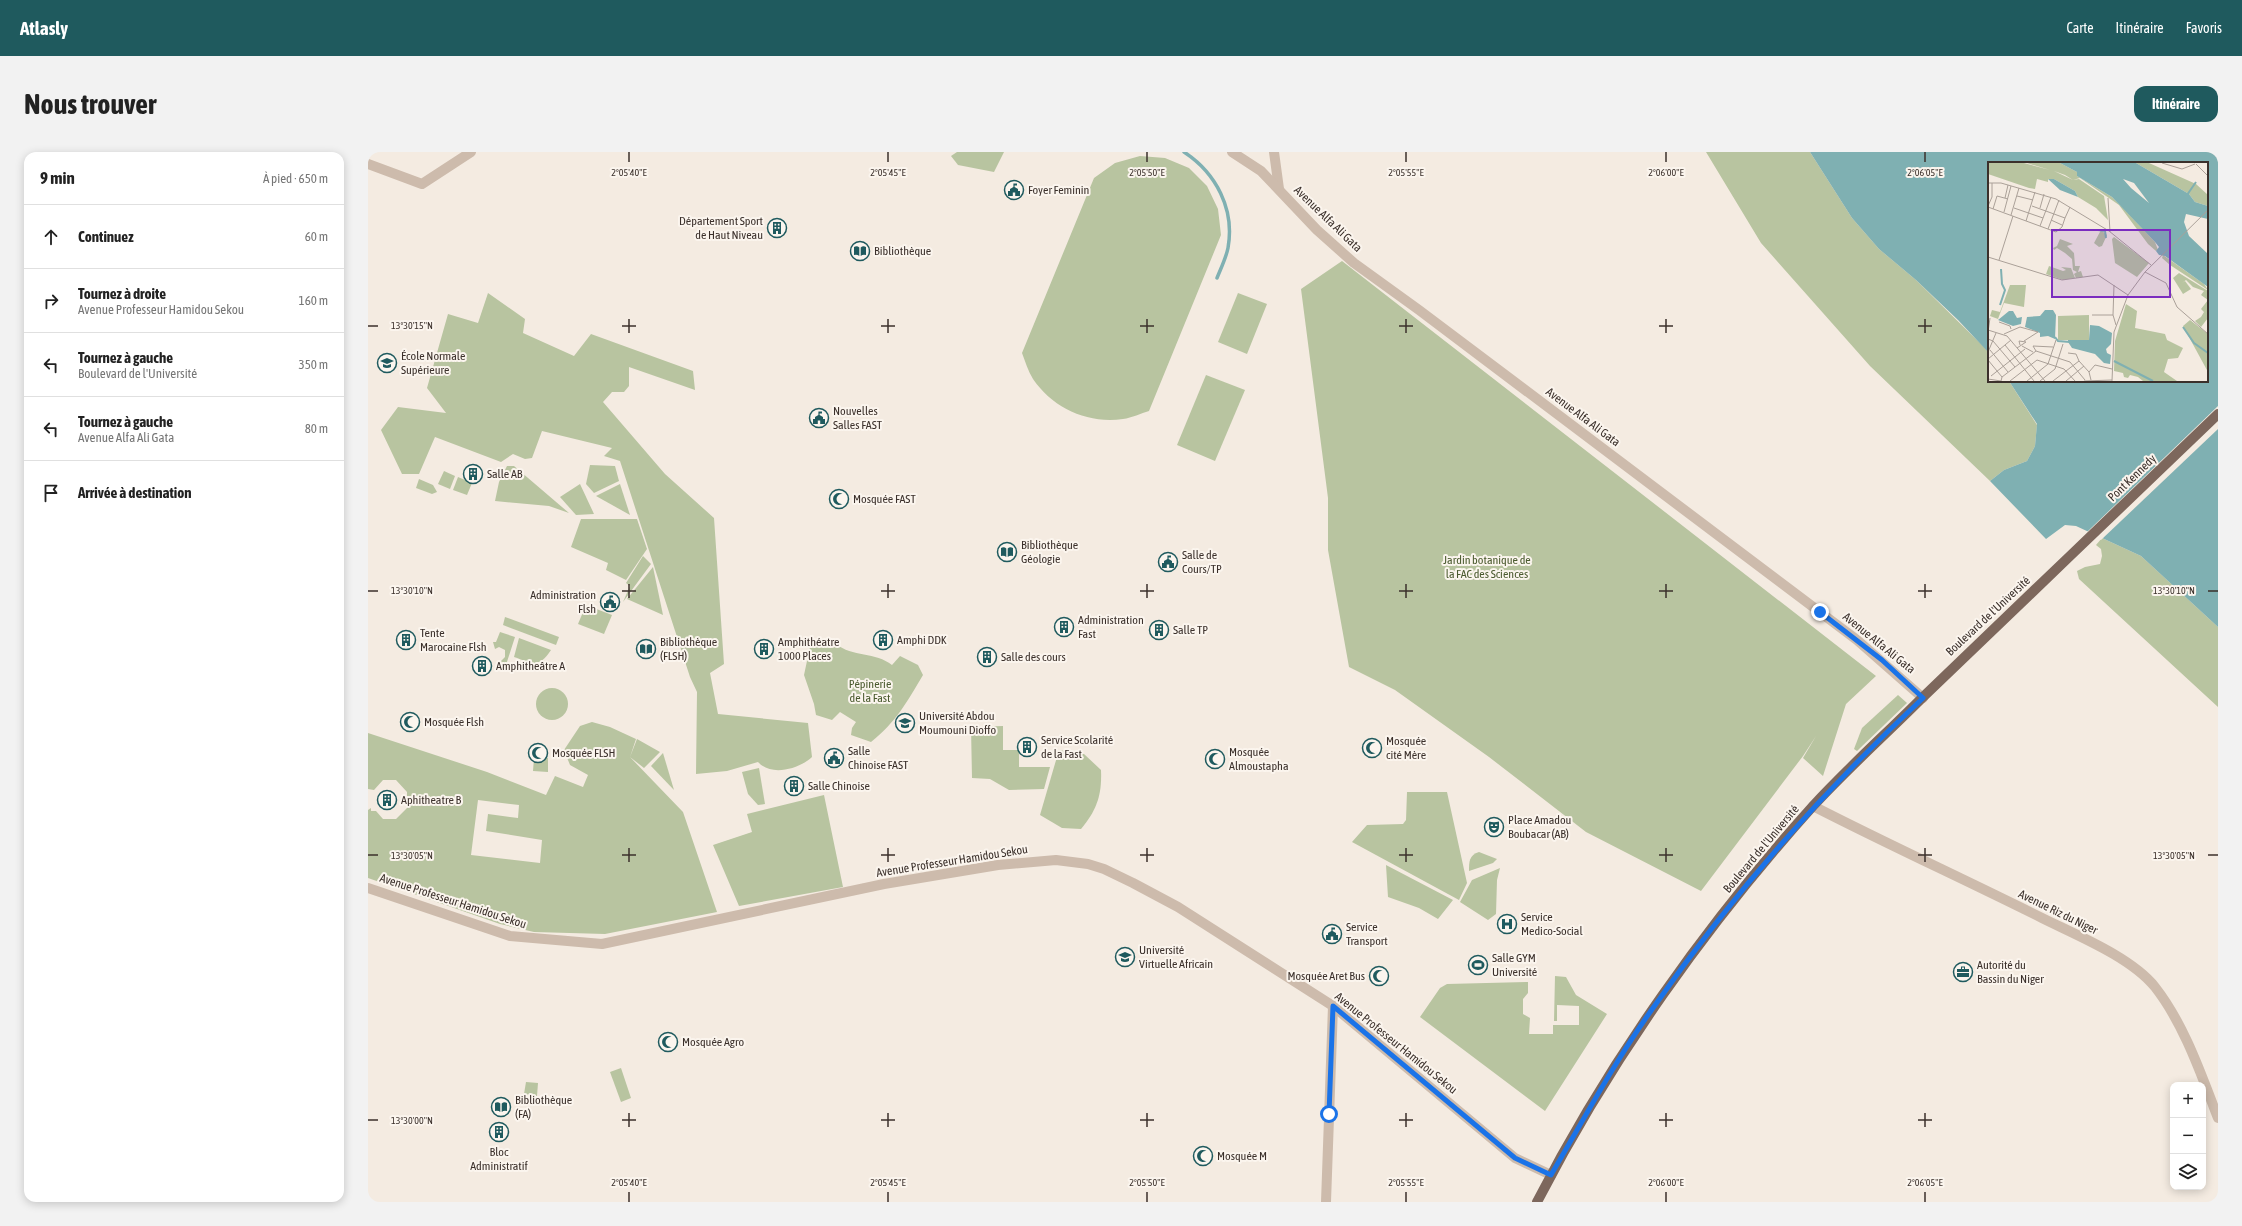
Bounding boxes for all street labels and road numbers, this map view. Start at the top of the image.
street label: Avenue Alfa Ali Gata [1291,183,1365,255]
street label: Avenue Alfa Ali Gata [1543,385,1623,449]
street label: Pont Kennedy [2105,452,2159,504]
street label: Boulevard de l'Université [1943,573,2033,659]
street label: Avenue Alfa Ali Gata [1840,610,1918,676]
street label: Boulevard de l'Université [1720,802,1802,896]
street label: Avenue Professeur Hamidou Sekou [875,842,1029,880]
street label: Avenue Professeur Hamidou Sekou [378,871,528,931]
street label: Avenue Riz du Niger [2016,887,2100,937]
street label: Avenue Professeur Hamidou Sekou [1332,989,1460,1097]

